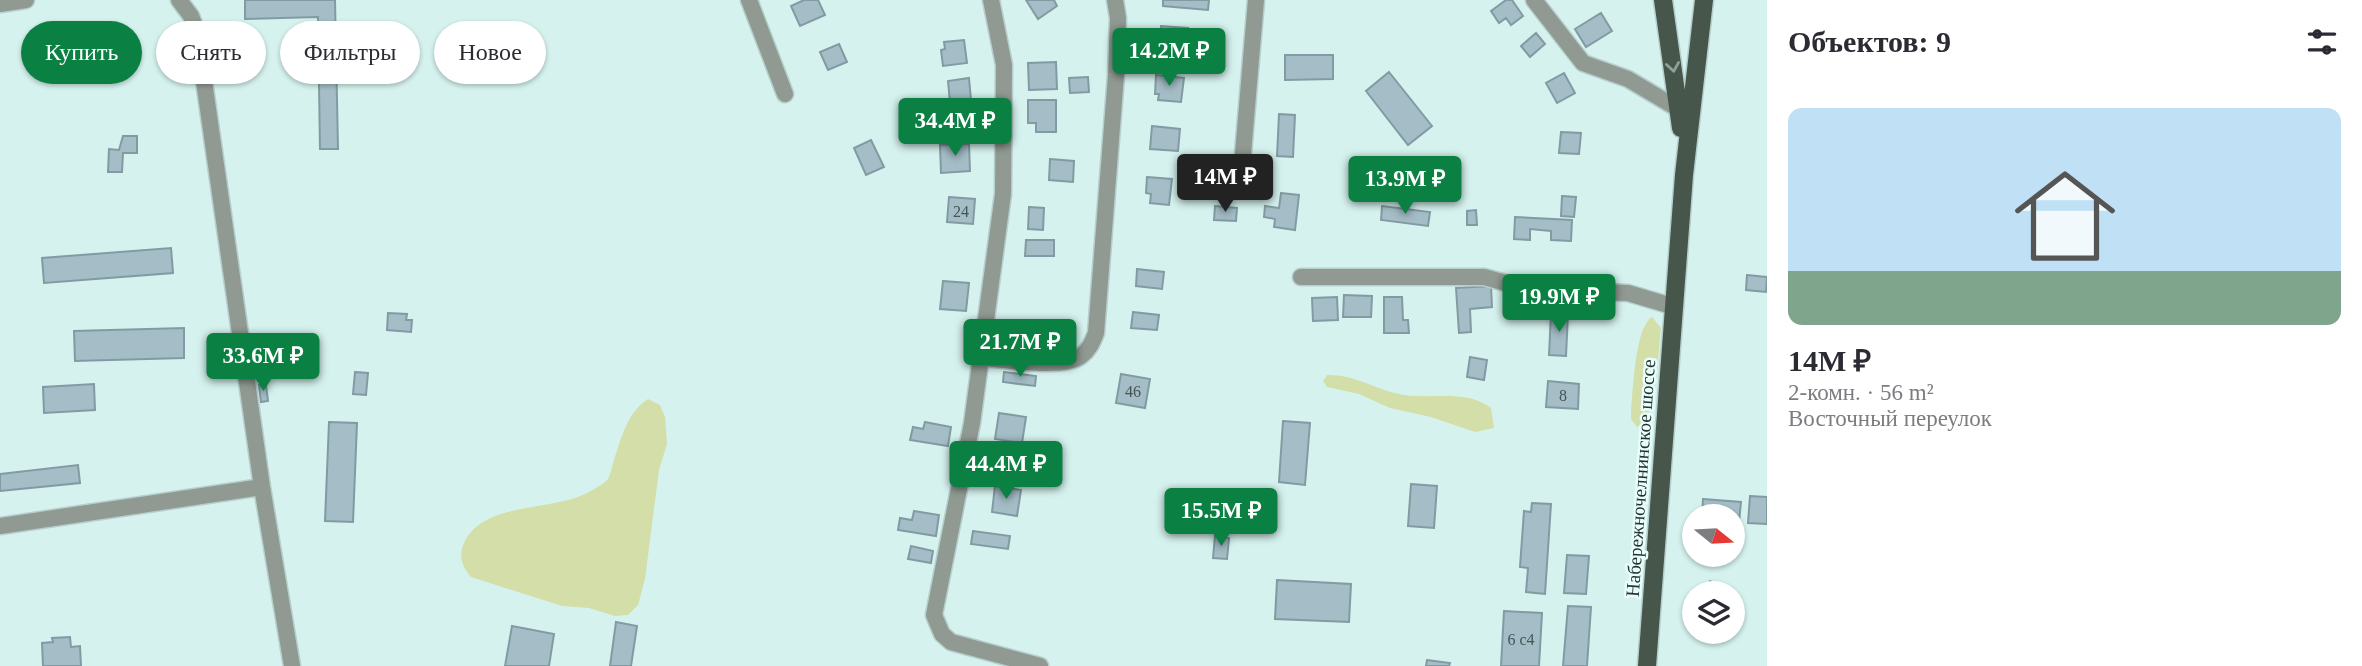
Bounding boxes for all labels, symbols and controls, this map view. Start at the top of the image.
chip: Купить [21,21,142,84]
chip: Снять [156,21,266,84]
chip: Фильтры [280,21,420,84]
chip: Новое [434,21,546,84]
icon: filters [2303,23,2341,61]
text: Объектов: 9 [1788,25,1951,58]
pin: 14.2M ₽ [1104,28,1234,88]
text: 14.2M ₽ [1128,38,1210,63]
one-way arrow [1665,62,1680,73]
pin: 34.4M ₽ [890,99,1020,158]
text: 34.4M ₽ [914,108,996,133]
icon: home [2002,153,2128,279]
pin: 14M ₽ [1176,154,1274,214]
pin: 13.9M ₽ [1340,156,1470,216]
text: 14M ₽ [1193,164,1257,189]
text: 13.9M ₽ [1364,166,1446,191]
house number: 24 [953,203,969,220]
pin: 19.9M ₽ [1494,274,1624,334]
text: 19.9M ₽ [1518,284,1600,309]
pin: 21.7M ₽ [955,320,1085,379]
text: 21.7M ₽ [979,329,1061,354]
pin: 33.6M ₽ [198,334,328,393]
text: 33.6M ₽ [222,343,304,368]
text: 14M ₽ [1788,344,1871,377]
street label: Набережночелнинское шоссе [1622,359,1659,597]
text: 2-комн. · 56 m² [1788,380,1934,405]
house number: 46 [1125,383,1141,400]
house number: 8 [1559,387,1567,404]
text: Восточный переулок [1788,406,1992,431]
pin: 44.4M ₽ [941,442,1071,501]
text: 44.4M ₽ [965,451,1047,476]
pin: 15.5M ₽ [1156,489,1286,548]
text: 15.5M ₽ [1180,498,1262,523]
north arrow [1682,504,1745,567]
map controls [1682,504,1745,644]
button: layers [1682,581,1745,644]
house number: 6 с4 [1507,631,1535,648]

